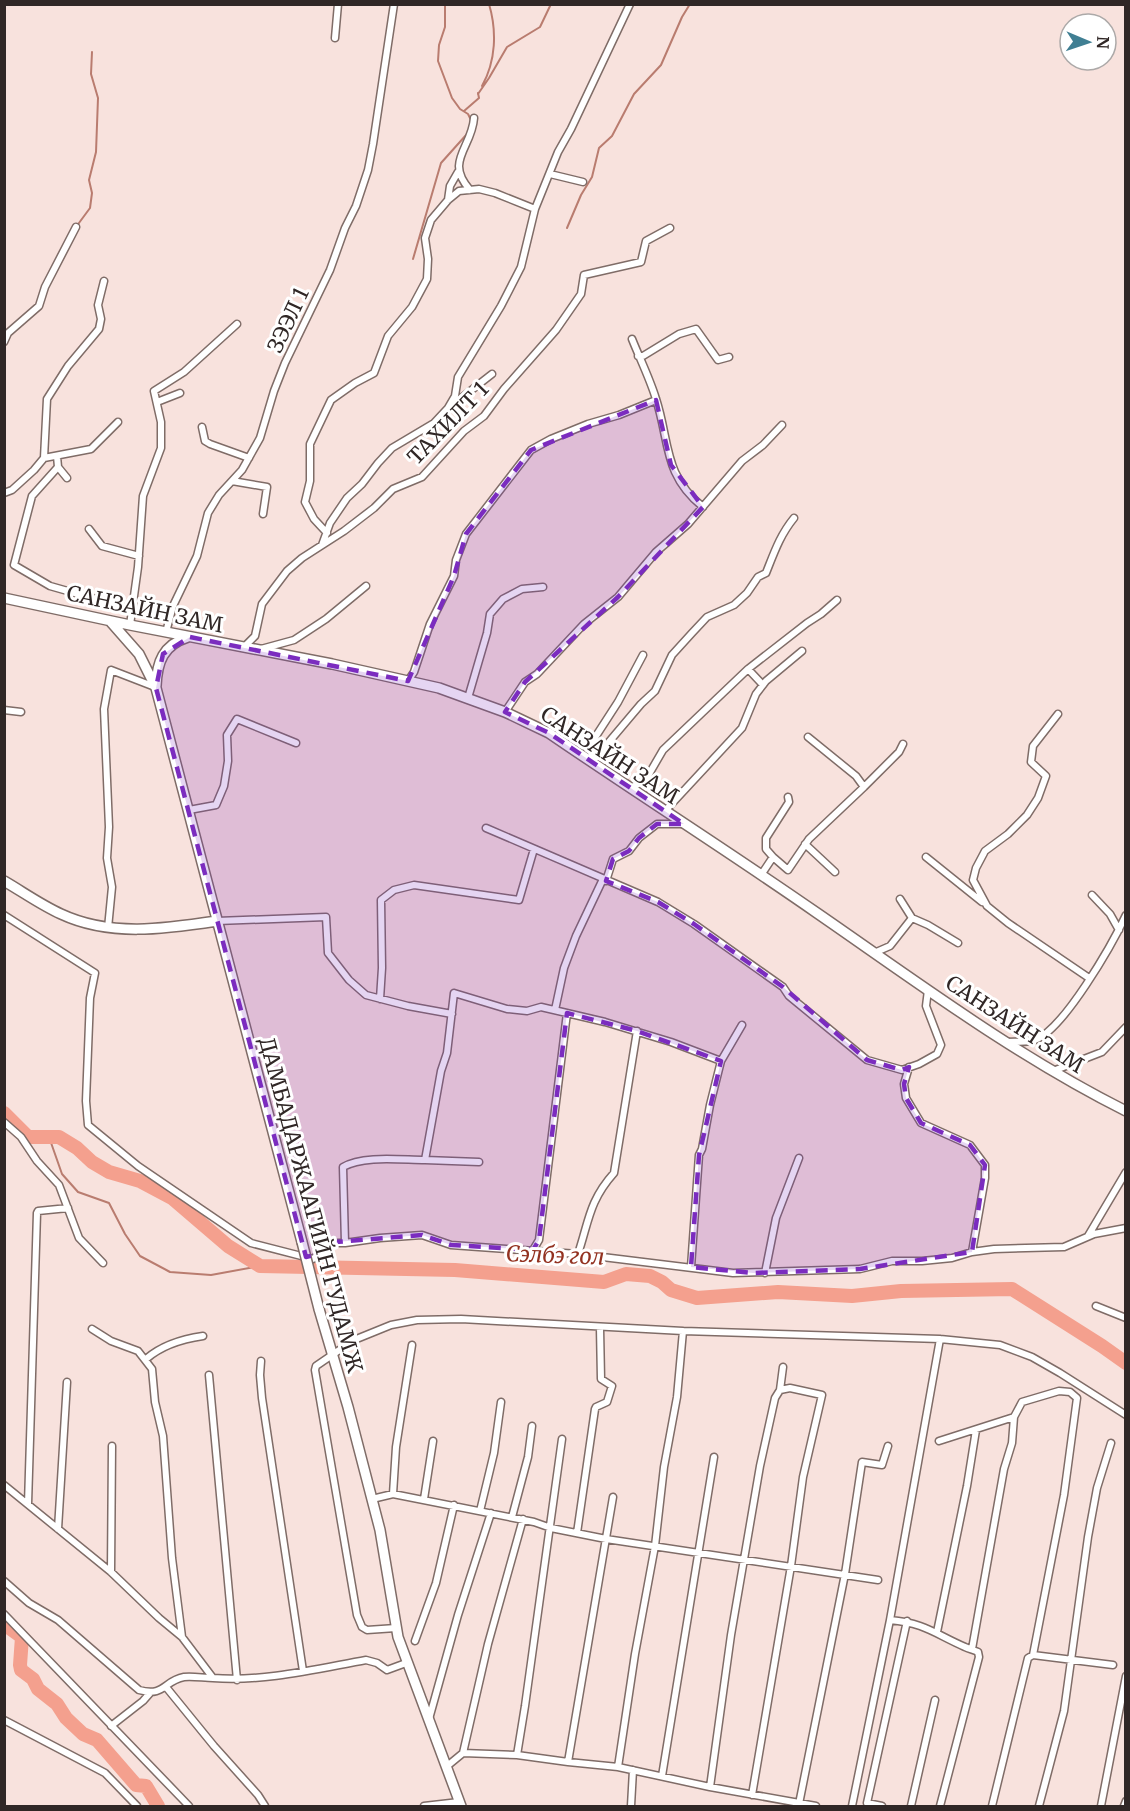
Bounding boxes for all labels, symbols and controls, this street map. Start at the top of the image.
north arrow [1058,12,1118,72]
text: N [1093,36,1113,50]
street label: ЗЭЭЛ 1 [261,283,315,357]
street label: ТАХИЛТ 1 [402,376,494,470]
street label: САНЗАЙН ЗАМ [64,579,226,639]
street label: САНЗАЙН ЗАМ [536,700,684,810]
street label: САНЗАЙН ЗАМ [941,969,1089,1079]
street label: ДАМБАДАРЖААГИЙН ГУДАМЖ [253,1034,369,1376]
water label: Сэлбэ гол [505,1239,605,1271]

